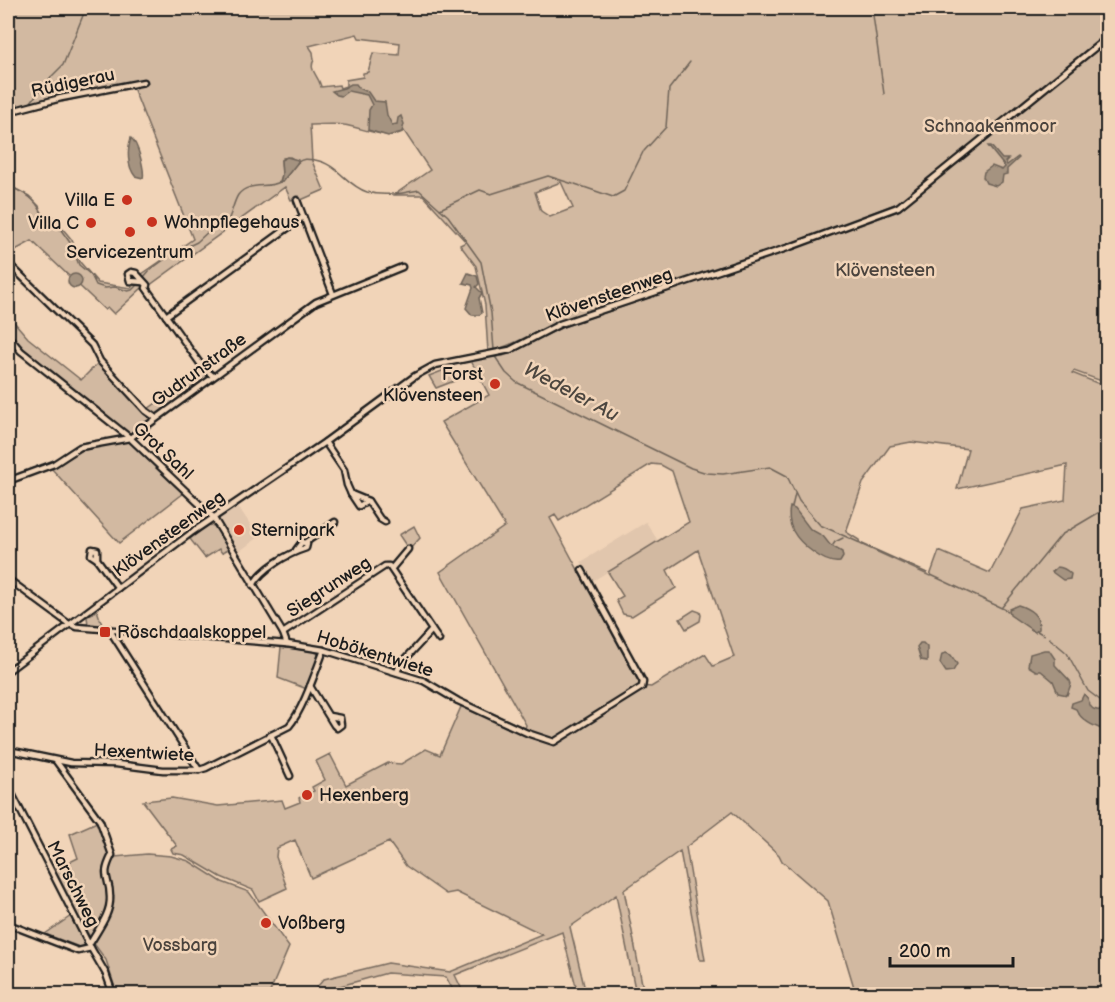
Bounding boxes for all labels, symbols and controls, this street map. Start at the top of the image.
street label: Rüdigerau [29,64,117,102]
park label: Schnaakenmoor [924,116,1057,137]
place label: Villa E [65,190,115,211]
marker: Villa E [120,193,134,207]
place label: Wohnpflegehaus [164,212,300,233]
place label: Villa C [28,213,79,234]
marker: Wohnpflegehaus [145,215,159,229]
marker: Villa C [84,216,98,230]
marker: Servicezentrum [123,225,137,239]
place label: Servicezentrum [66,242,194,263]
park label: Klövensteen [835,260,935,281]
street label: Klövensteenweg [543,263,675,327]
street label: Gudrunstraße [148,328,251,411]
water label: Wedeler Au [519,357,623,427]
place label: Forst Klövensteen [383,364,483,406]
marker: Forst Klövensteen [488,377,502,391]
street label: Grot Sahl [129,418,197,484]
street label: Klövensteenweg [109,486,229,582]
place label: Sternipark [251,520,335,541]
marker: Sternipark [232,523,246,537]
street label: Siegrunweg [283,552,375,622]
place label: Röschdaalskoppel [117,622,266,643]
marker: Röschdaalskoppel [98,625,112,639]
street label: Hobökentwiete [314,626,436,682]
street label: Hexentwiete [93,740,195,766]
place label: Hexenberg [319,785,409,806]
marker: Hexenberg [300,788,314,802]
street label: Marschweg [42,838,104,930]
place label: Voßberg [278,913,345,934]
marker: Voßberg [259,916,273,930]
scale bar [890,930,1013,968]
park label: Vossbarg [143,935,217,956]
text: 200 m [899,941,951,962]

